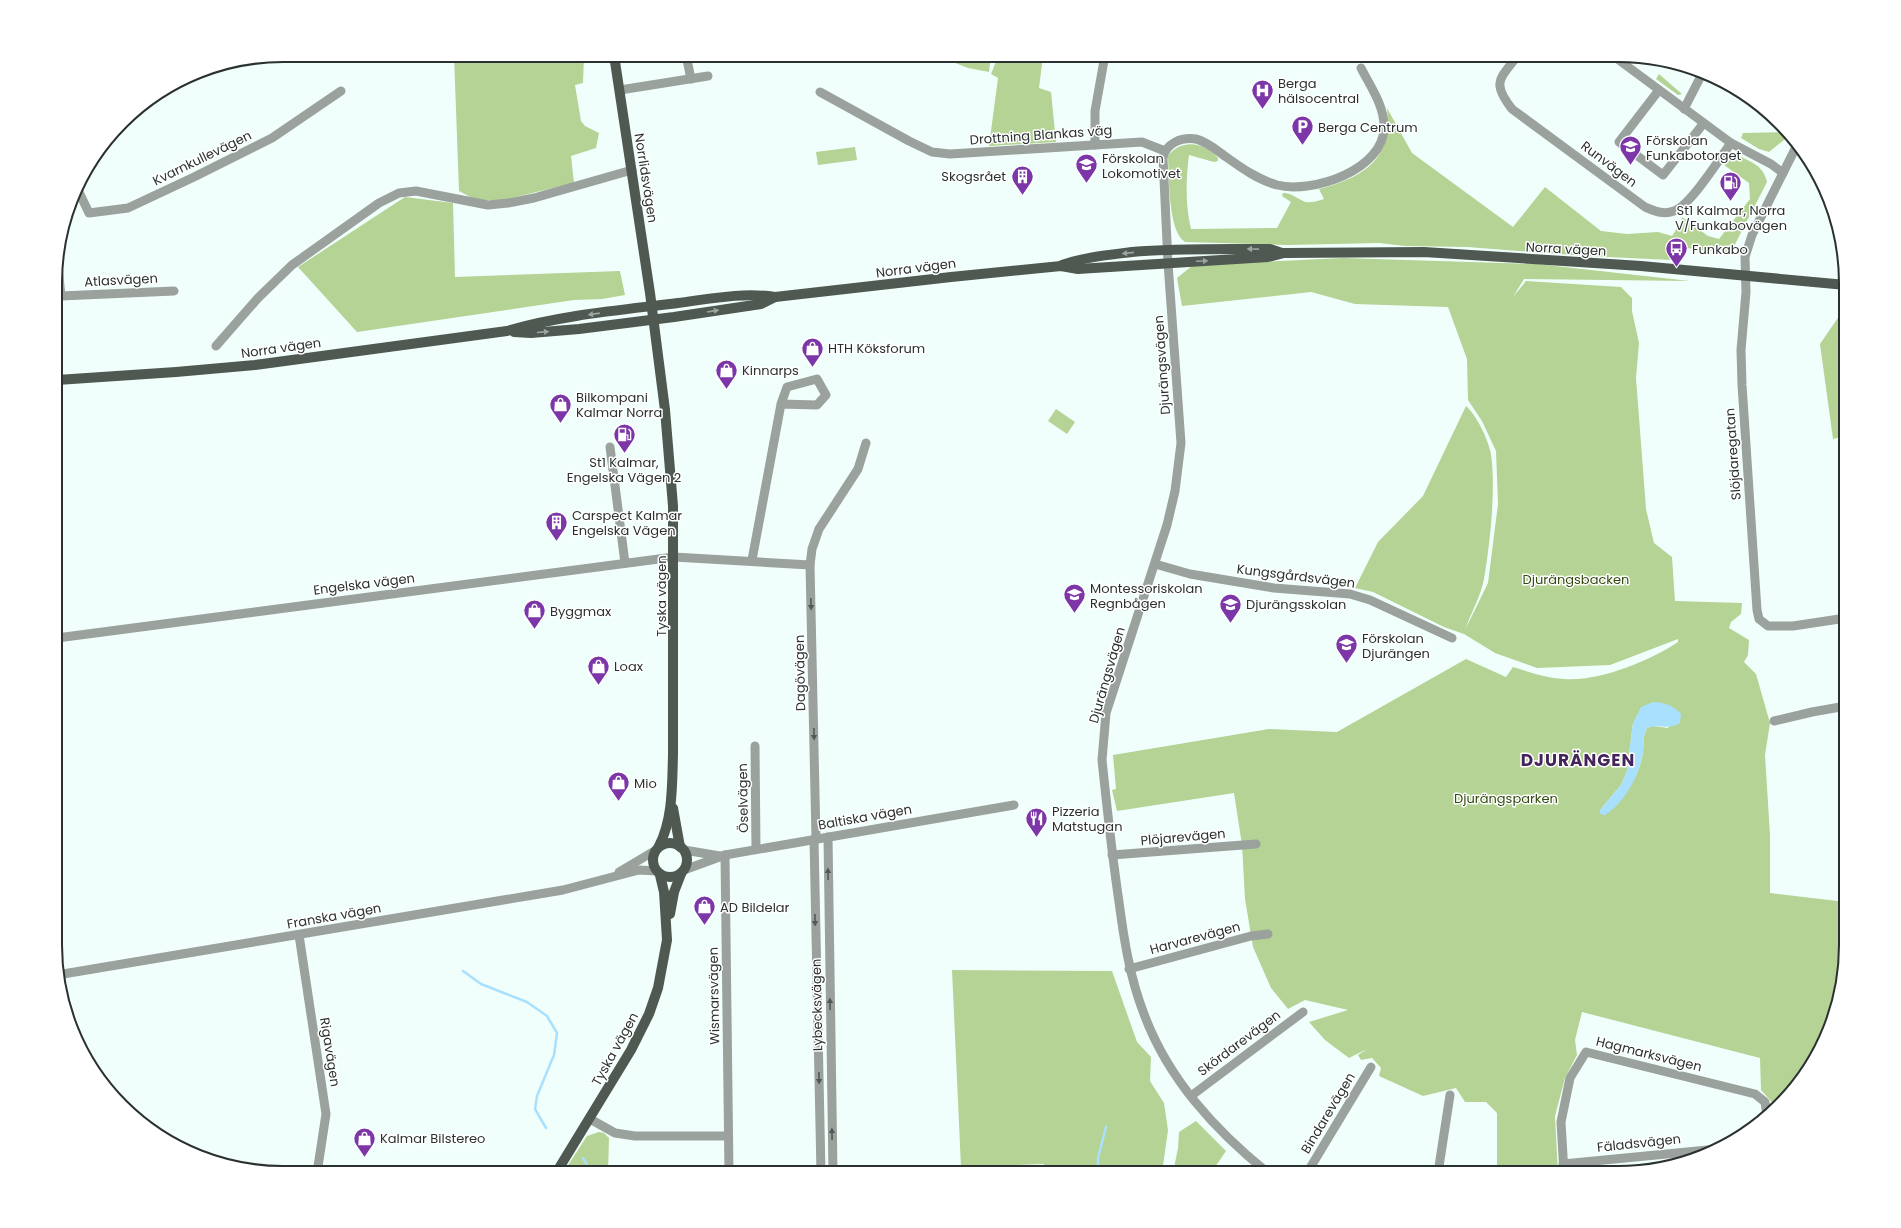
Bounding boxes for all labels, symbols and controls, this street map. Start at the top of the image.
place label: Berga hälsocentral [1278,74,1359,108]
hospital icon: Berga hälsocentral [1250,77,1276,110]
parking icon: Berga Centrum [1290,114,1316,147]
place label: Berga Centrum [1318,118,1418,137]
street label: Drottning Blankas väg [969,121,1113,149]
street label: Kvarnkullevägen [149,126,255,190]
place label: Förskolan Funkabotorget [1646,131,1742,165]
street label: Norrlidsvägen [630,132,662,224]
school or university icon: Förskolan Funkabotorget [1618,134,1644,167]
street label: Runvägen [1577,137,1641,191]
place label: Förskolan Lokomotivet [1102,149,1181,183]
school or university icon: Förskolan Lokomotivet [1074,152,1100,185]
building icon: Skogsrået [1009,163,1035,196]
place label: Skogsrået [941,167,1006,186]
fuel station icon: St1 Kalmar, Norra V/Funkabovägen [1718,169,1744,202]
place label: St1 Kalmar, Norra V/Funkabovägen [1675,201,1787,235]
bus stop icon: Funkabo [1663,236,1689,269]
street label: Norra vägen [1525,237,1607,261]
place label: Funkabo [1692,240,1748,259]
one-way arrow [1246,246,1259,252]
one-way arrow [1122,249,1134,256]
street label: Norra vägen [875,254,957,282]
one-way arrow [1196,257,1208,264]
street label: Atlasvägen [84,269,158,291]
one-way arrow [707,308,719,314]
one-way arrow [588,311,600,317]
street label: Djurängsvägen [1149,315,1175,415]
one-way arrow [537,328,549,335]
street label: Norra vägen [240,333,322,363]
shop icon: HTH Köksforum [799,335,825,368]
place label: HTH Köksforum [828,339,925,358]
shop icon: Kinnarps [713,357,739,390]
place label: Kinnarps [742,361,799,380]
place label: Bilkompani Kalmar Norra [576,388,662,422]
shop icon: Bilkompani Kalmar Norra [548,391,574,424]
street label: Slöjdaregatan [1720,407,1746,501]
fuel station icon: St1 Kalmar, Engelska Vägen 2 [611,421,637,454]
place label: St1 Kalmar, Engelska Vägen 2 [567,453,681,487]
place label: Carspect Kalmar Engelska Vägen [572,506,682,540]
building icon: Carspect Kalmar Engelska Vägen [543,509,569,542]
street label: Tyska vägen [652,555,671,637]
street label: Kungsgårdsvägen [1236,559,1356,593]
street label: Engelska vägen [312,568,416,600]
park label: Djurängsbacken [1523,570,1629,589]
place label: Montessoriskolan Regnbågen [1090,579,1203,613]
school or university icon: Montessoriskolan Regnbågen [1061,582,1087,615]
school or university icon: Djurängsskolan [1218,591,1244,624]
place label: Djurängsskolan [1246,595,1346,614]
shop icon: Byggmax [522,598,548,631]
one-way arrow [808,598,815,610]
place label: Byggmax [550,602,612,621]
street label: Djurängsvägen [1084,625,1130,725]
place label: Förskolan Djurängen [1362,629,1430,663]
school or university icon: Förskolan Djurängen [1333,632,1359,665]
street label: Dagövägen [790,635,810,711]
shop icon: Loax [585,653,611,686]
place label: Loax [614,657,644,676]
one-way arrow [811,728,817,741]
district label: DJURÄNGEN [1521,748,1635,772]
street label: Öselvägen [733,763,753,833]
shop icon: Mio [605,770,631,803]
place label: Mio [634,774,657,793]
park label: Djurängsparken [1454,789,1558,808]
street label: Baltiska vägen [817,799,913,835]
place label: Pizzeria Matstugan [1052,802,1122,836]
restaurant icon: Pizzeria Matstugan [1024,805,1050,838]
street label: Plöjarevägen [1140,824,1226,850]
one-way arrow [825,867,831,880]
shop icon: AD Bildelar [692,894,718,927]
street label: Franska vägen [285,898,383,934]
place label: AD Bildelar [720,898,790,917]
one-way arrow [812,914,818,927]
street label: Harvarevägen [1148,917,1242,959]
street label: Wismarsvägen [704,947,724,1045]
street label: Lybecksvägen [807,959,827,1051]
one-way arrow [827,997,833,1010]
street label: Skördarevägen [1194,1006,1284,1080]
street label: Tyska vägen [587,1009,643,1089]
street label: Rigavägen [315,1016,345,1088]
street label: Hagmarksvägen [1594,1032,1704,1076]
street label: Bindarevägen [1296,1069,1360,1157]
one-way arrow [816,1072,822,1085]
shop icon: Kalmar Bilstereo [351,1125,377,1158]
one-way arrow [829,1127,835,1140]
place label: Kalmar Bilstereo [380,1129,485,1148]
street label: Fäladsvägen [1596,1129,1682,1157]

